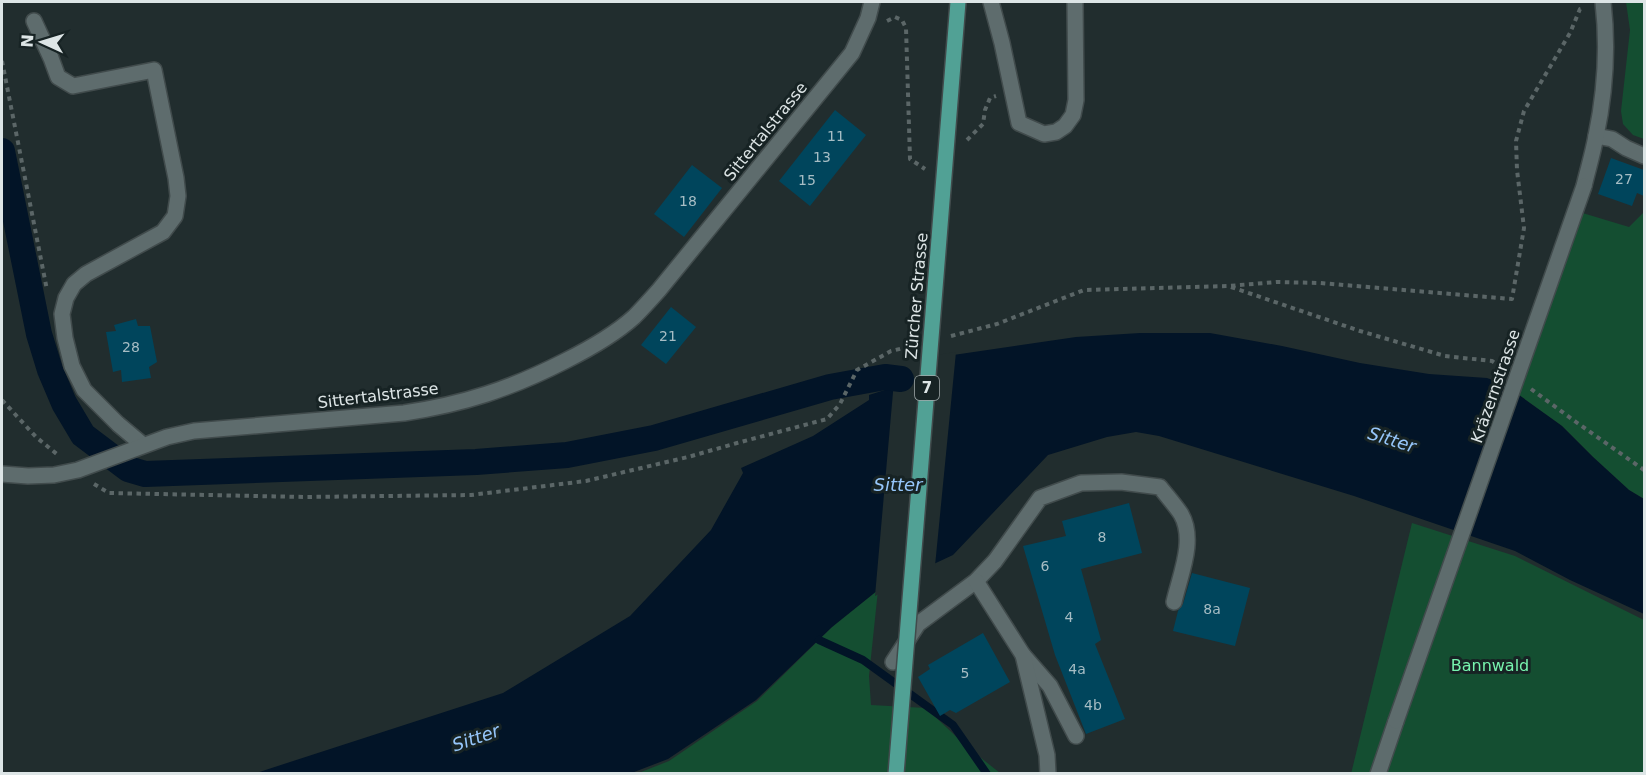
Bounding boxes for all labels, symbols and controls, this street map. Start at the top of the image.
north arrow [12,12,72,72]
text: N [18,34,37,48]
street label: Sittertalstrasse [720,78,811,185]
house number: 11 [827,128,845,144]
house number: 13 [813,149,831,165]
house number: 27 [1615,171,1633,187]
house number: 15 [798,172,816,188]
house number: 18 [679,193,697,209]
street label: Zürcher Strasse [901,232,932,360]
street label: Kräzernstrasse [1467,327,1524,446]
house number: 21 [659,328,677,344]
house number: 28 [122,339,140,355]
road number: 7 [915,376,939,400]
street label: Sittertalstrasse [317,379,440,412]
water label: Sitter [1366,422,1420,457]
water label: Sitter [873,474,924,495]
house number: 8 [1098,529,1106,545]
house number: 6 [1041,558,1050,574]
house number: 8a [1203,601,1221,617]
house number: 4 [1065,609,1074,625]
park label: Bannwald [1451,656,1529,675]
house number: 4a [1068,661,1086,677]
house number: 5 [961,665,969,681]
house number: 4b [1084,697,1102,713]
water label: Sitter [449,719,504,755]

